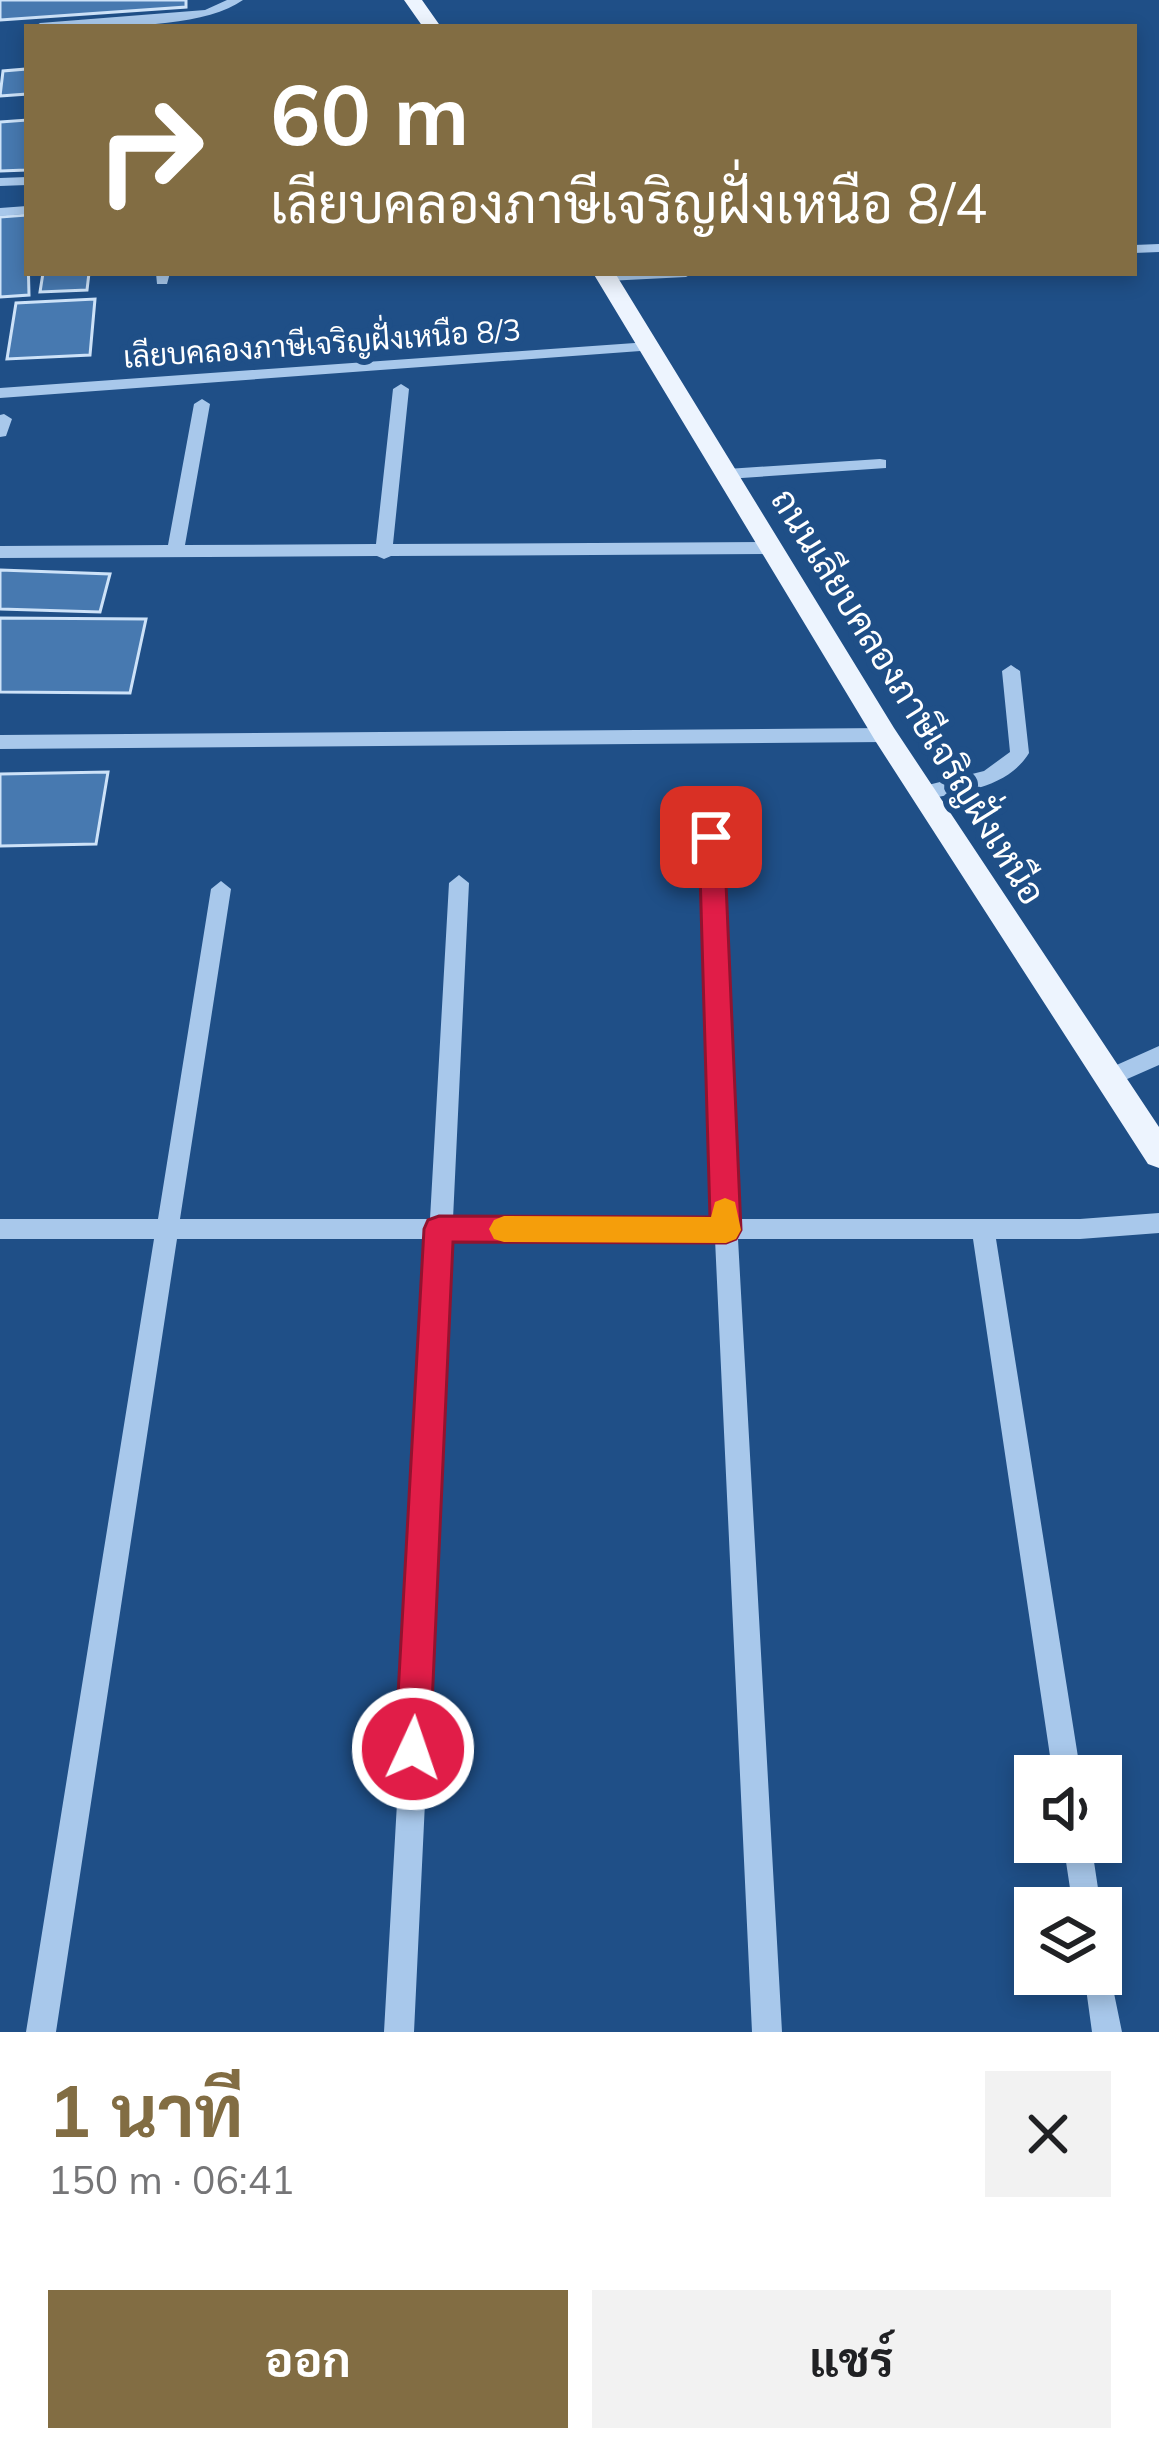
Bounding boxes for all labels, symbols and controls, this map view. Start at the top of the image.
text: 60 m [270,61,469,166]
icon: right [72,72,228,228]
text: เลียบคลองภาษีเจริญฝั่งเหนือ 8/4 [270,169,987,237]
street label: เลียบคลองภาษีเจริญฝั่งเหนือ 8/3 [122,305,522,376]
street label: ถนนเลียบคลองภาษีเจริญฝั่งเหนือ [762,477,1061,912]
pin [660,786,762,888]
icon: arrive [678,804,744,870]
position arrow [350,1686,476,1812]
map controls [1014,1755,1122,1995]
button: sound [1014,1755,1122,1863]
button: layers [1014,1887,1122,1995]
text: 1 นาที [48,2065,243,2155]
button: close [985,2071,1111,2197]
text: 150 m · 06:41 [48,2155,294,2204]
button: ออก [48,2290,568,2428]
button: แชร์ [592,2290,1111,2428]

